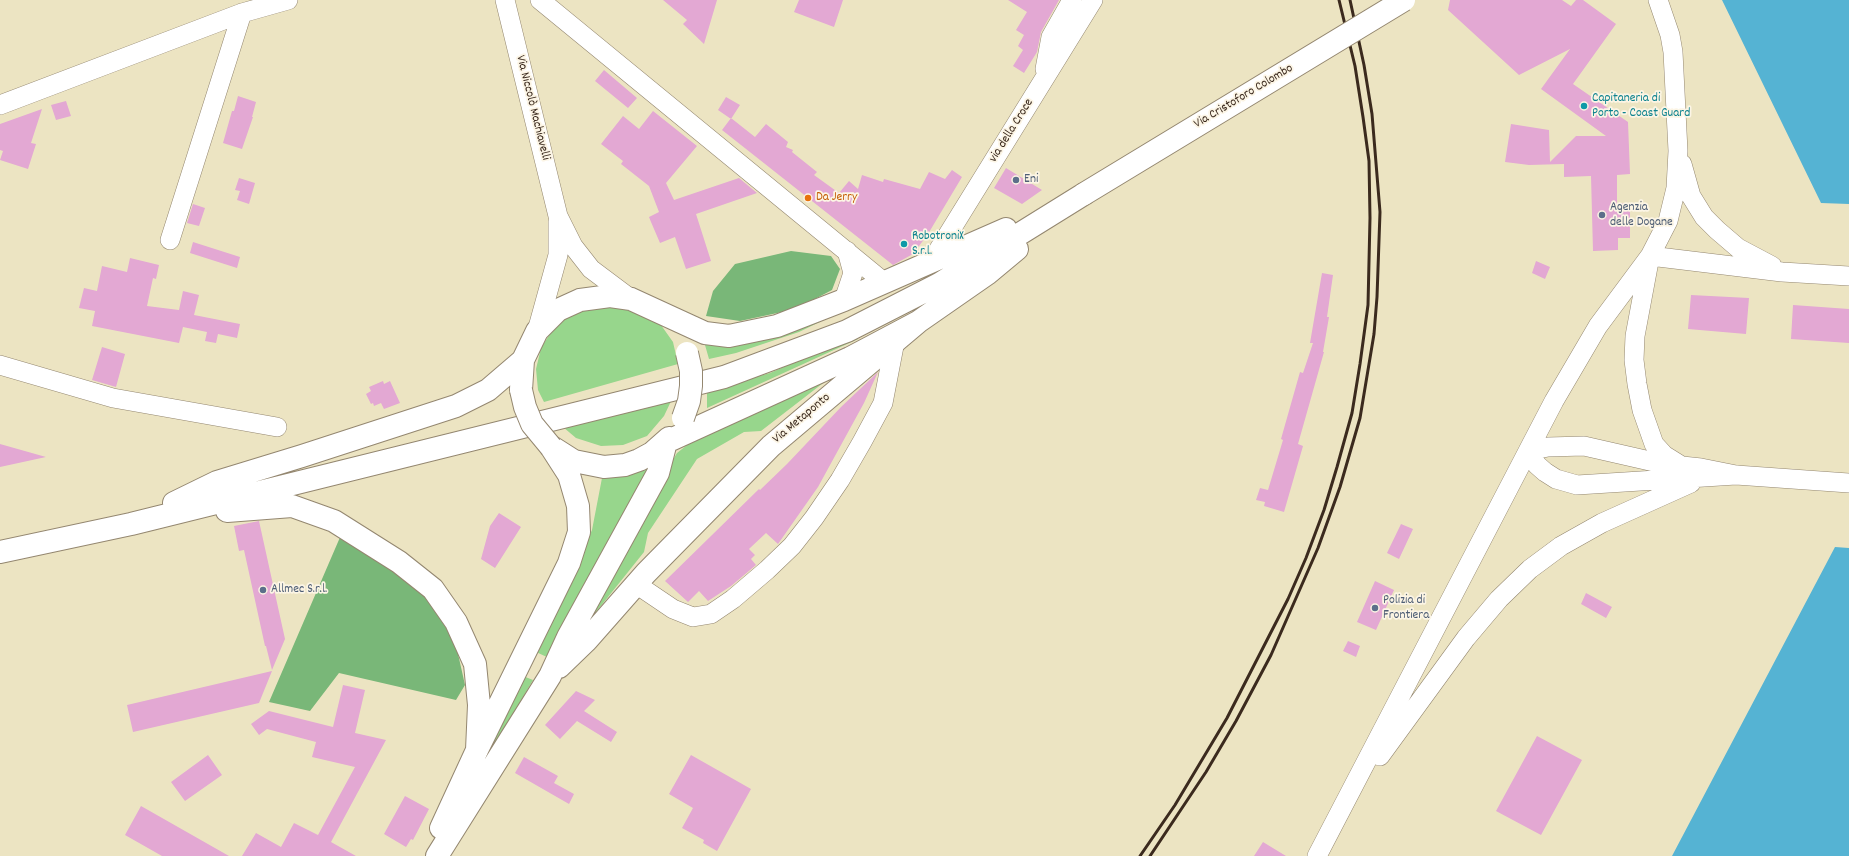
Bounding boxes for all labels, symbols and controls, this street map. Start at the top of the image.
street label: Via Niccolò Machiavelli [511,54,553,162]
street label: Via Cristoforo Colombo [1192,61,1296,133]
place label: Capitaneria di Porto - Coast Guard [1592,91,1690,122]
street label: via della Croce [986,96,1038,166]
marker: Capitaneria di Porto - Coast Guard [1579,101,1589,111]
place label: Eni [1024,172,1038,188]
marker: Eni [1011,175,1021,185]
place label: Da Jerry [816,190,857,206]
marker: Da Jerry [803,193,813,203]
place label: Agenzia delle Dogane [1610,200,1673,231]
marker: Agenzia delle Dogane [1597,210,1607,220]
place label: RobotroniX S.r.l. [912,229,964,260]
marker: RobotroniX S.r.l. [899,239,909,249]
street label: Via Metaponto [770,390,834,448]
place label: Allmec S.r.l. [271,582,327,598]
marker: Allmec S.r.l. [258,585,268,595]
place label: Polizia di Frontiera [1383,593,1429,624]
marker: Polizia di Frontiera [1370,603,1380,613]

